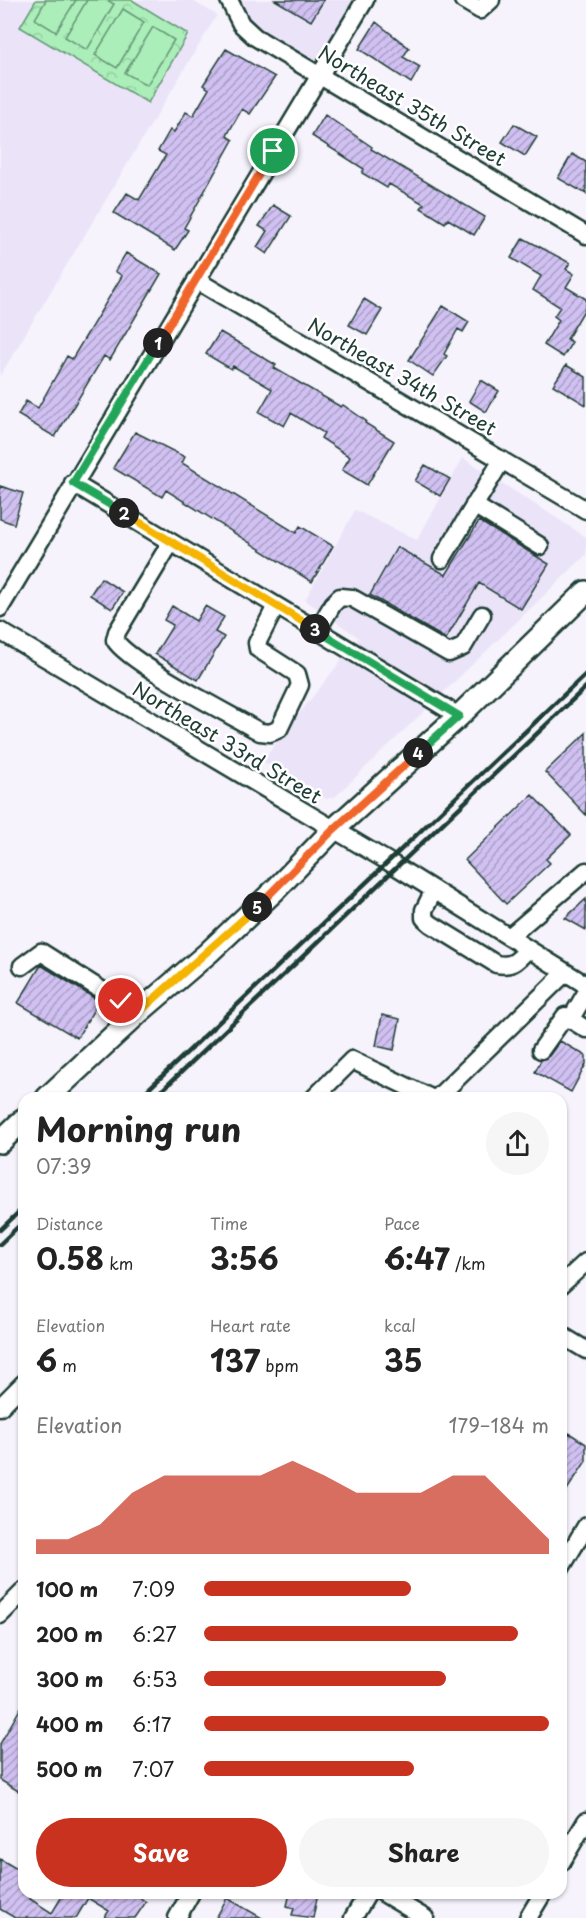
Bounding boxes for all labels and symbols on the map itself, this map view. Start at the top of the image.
street label: Northeast 35th Street [313,37,512,173]
pin [247,125,298,176]
street label: Northeast 34th Street [302,310,503,443]
pin: 1 [143,328,173,358]
pin: 2 [109,498,139,528]
pin: 3 [300,614,330,644]
street label: Northeast 33rd Street [127,674,328,811]
pin: 4 [403,738,433,768]
pin: 5 [242,892,272,922]
pin [95,975,146,1026]

